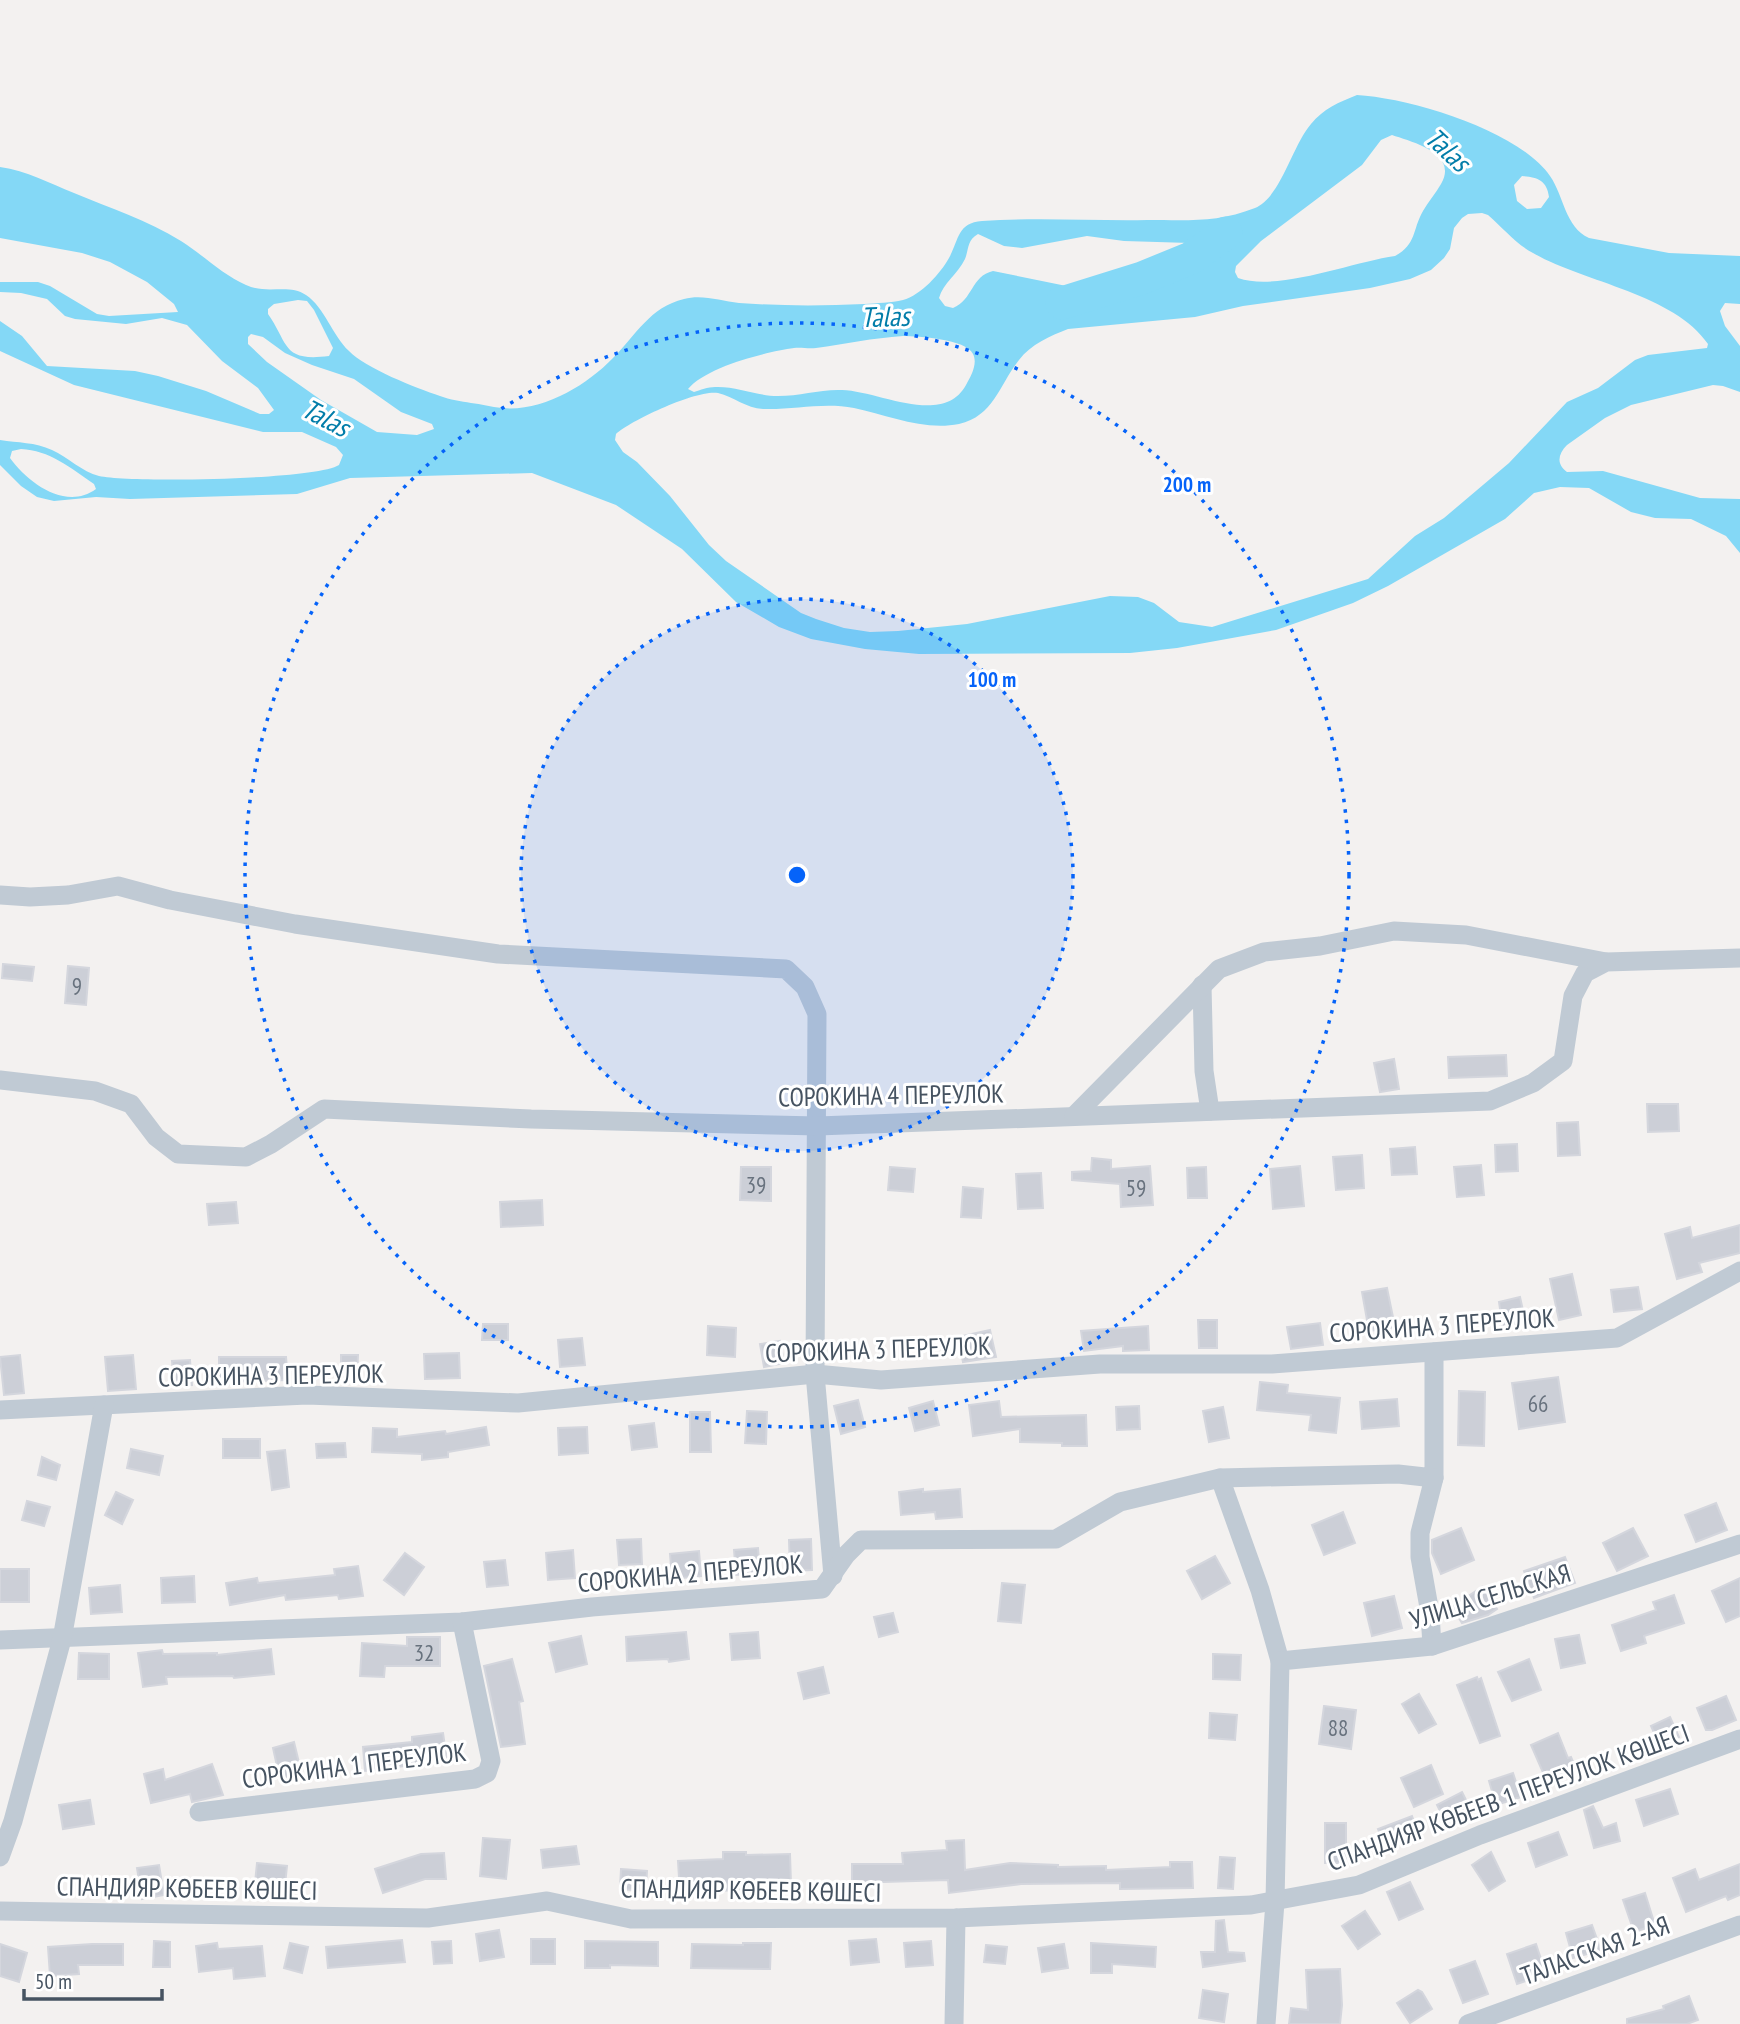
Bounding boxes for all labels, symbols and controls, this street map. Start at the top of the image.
water label: Talas [1418,119,1480,181]
water label: Talas [860,297,912,335]
water label: Talas [296,389,358,446]
text: 200 m [1163,471,1211,498]
text: 100 m [968,666,1016,693]
centre of rings [785,863,809,887]
house number: 9 [72,971,82,1000]
street label: СОРОКИНА 4 ПЕРЕУЛОК [778,1077,1004,1113]
house number: 39 [746,1170,766,1199]
house number: 59 [1126,1173,1146,1202]
street label: СОРОКИНА 3 ПЕРЕУЛОК [1328,1301,1556,1349]
street label: СОРОКИНА 3 ПЕРЕУЛОК [765,1329,991,1369]
street label: СОРОКИНА 3 ПЕРЕУЛОК [158,1357,384,1393]
house number: 66 [1528,1389,1548,1418]
street label: СОРОКИНА 2 ПЕРЕУЛОК [576,1547,804,1599]
street label: УЛИЦА СЕЛЬСКАЯ [1406,1556,1574,1636]
house number: 32 [414,1638,434,1667]
house number: 88 [1328,1713,1348,1742]
street label: СПАНДИЯР КӨБЕЕВ 1 ПЕРЕУЛОК КӨШЕСІ [1323,1716,1693,1878]
street label: СОРОКИНА 1 ПЕРЕУЛОК [240,1735,468,1795]
street label: СПАНДИЯР КӨБЕЕВ КӨШЕСІ [56,1869,318,1907]
street label: СПАНДИЯР КӨБЕЕВ КӨШЕСІ [620,1871,882,1909]
street label: ТАЛАССКАЯ 2-АЯ [1516,1908,1674,1992]
scale bar [24,1958,163,2002]
text: 50 m [35,1968,72,1995]

